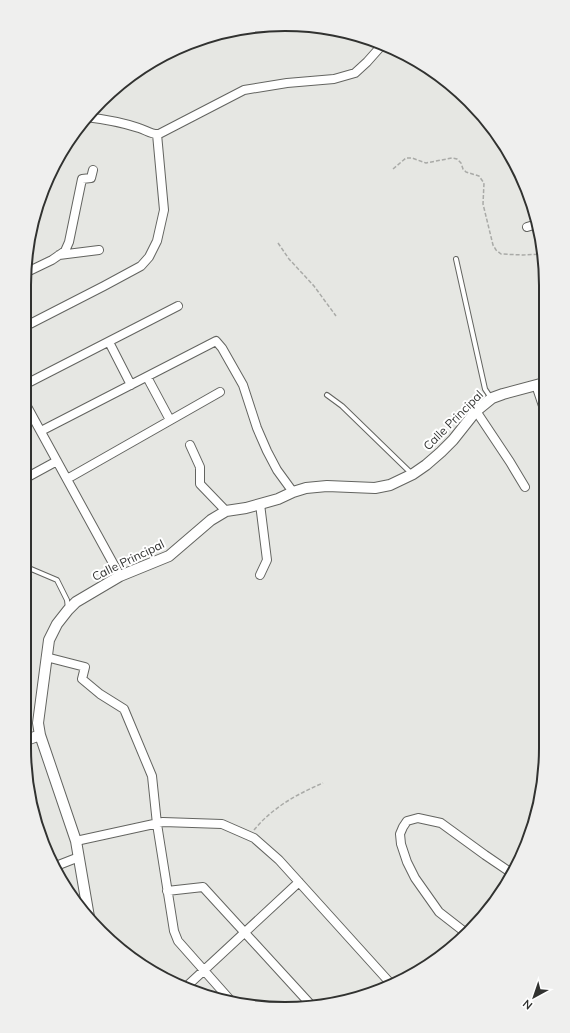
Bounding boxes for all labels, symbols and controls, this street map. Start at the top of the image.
street label: Calle Principal [420,387,486,453]
street label: Calle Principal [89,536,167,584]
north arrow [514,977,554,1017]
text: N [520,997,535,1013]

